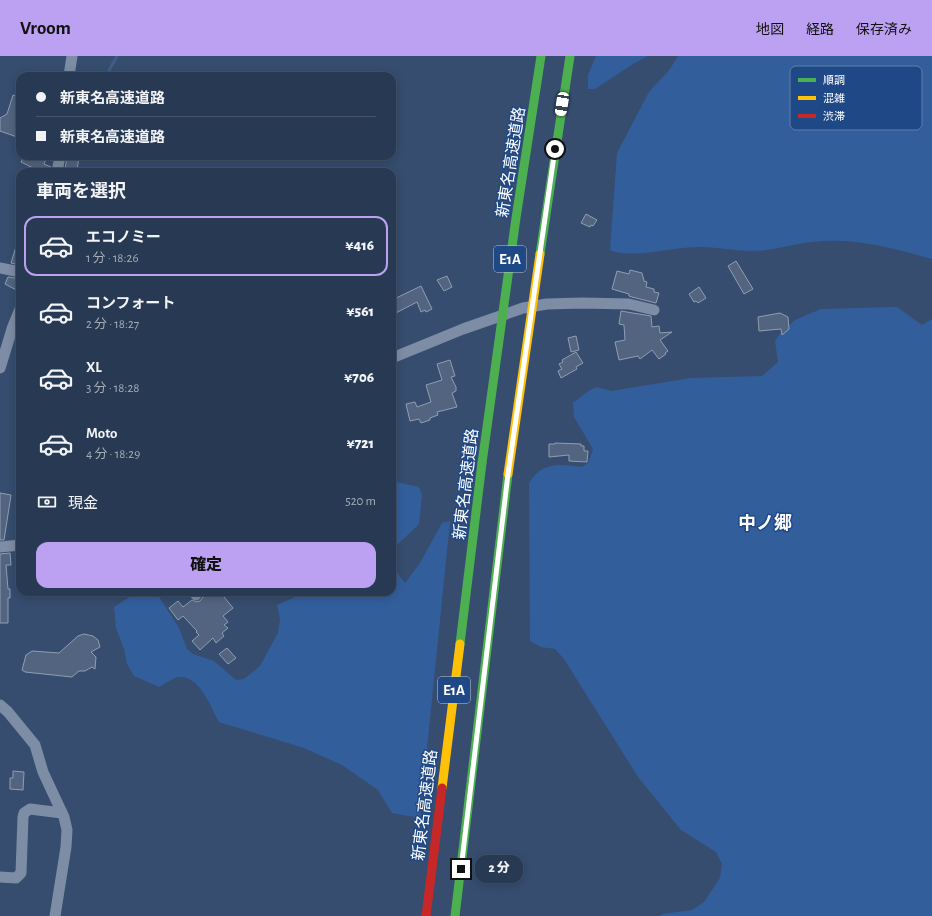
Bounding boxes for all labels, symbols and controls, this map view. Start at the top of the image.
text: Vroom [20,19,71,38]
text: 地図 [756,23,784,37]
text: 経路 [806,23,834,37]
text: 保存済み [856,23,912,37]
legend [790,66,922,130]
text: 順調 [823,75,845,86]
text: 新東名高速道路 [60,91,165,106]
car [554,91,570,117]
text: 混雑 [823,92,845,104]
street label: 新東名高速道路 [493,105,528,219]
text: 渋滞 [823,111,845,122]
text: 新東名高速道路 [60,130,165,145]
route start [546,140,564,158]
text: 車両を選択 [36,183,126,201]
icon: car [38,228,74,264]
text: エコノミー [86,230,161,245]
text: ¥416 [345,238,374,253]
road number: E1A [494,246,526,272]
text: 1 分 · 18:26 [86,252,139,265]
icon: car [38,294,74,330]
text: コンフォート [86,296,176,311]
text: ¥561 [346,304,374,319]
text: 2 分 · 18:27 [86,318,139,331]
icon: car [38,360,74,396]
text: XL [86,360,102,375]
text: ¥706 [344,370,374,385]
text: 3 分 · 18:28 [86,382,139,395]
icon: car [38,426,74,462]
text: Moto [86,426,118,441]
street label: 新東名高速道路 [450,427,481,541]
text: ¥721 [346,436,374,451]
text: 4 分 · 18:29 [86,448,140,461]
icon: cash [36,491,58,513]
text: 520 m [345,495,376,508]
text: 現金 [68,496,98,511]
district label: 中ノ郷 [738,513,792,533]
button: 確定 [36,542,376,588]
road number: E1A [438,677,470,703]
street label: 新東名高速道路 [409,748,440,862]
callout: 2 分 [475,855,523,883]
route end [452,860,470,878]
text: 2 分 [488,862,510,875]

